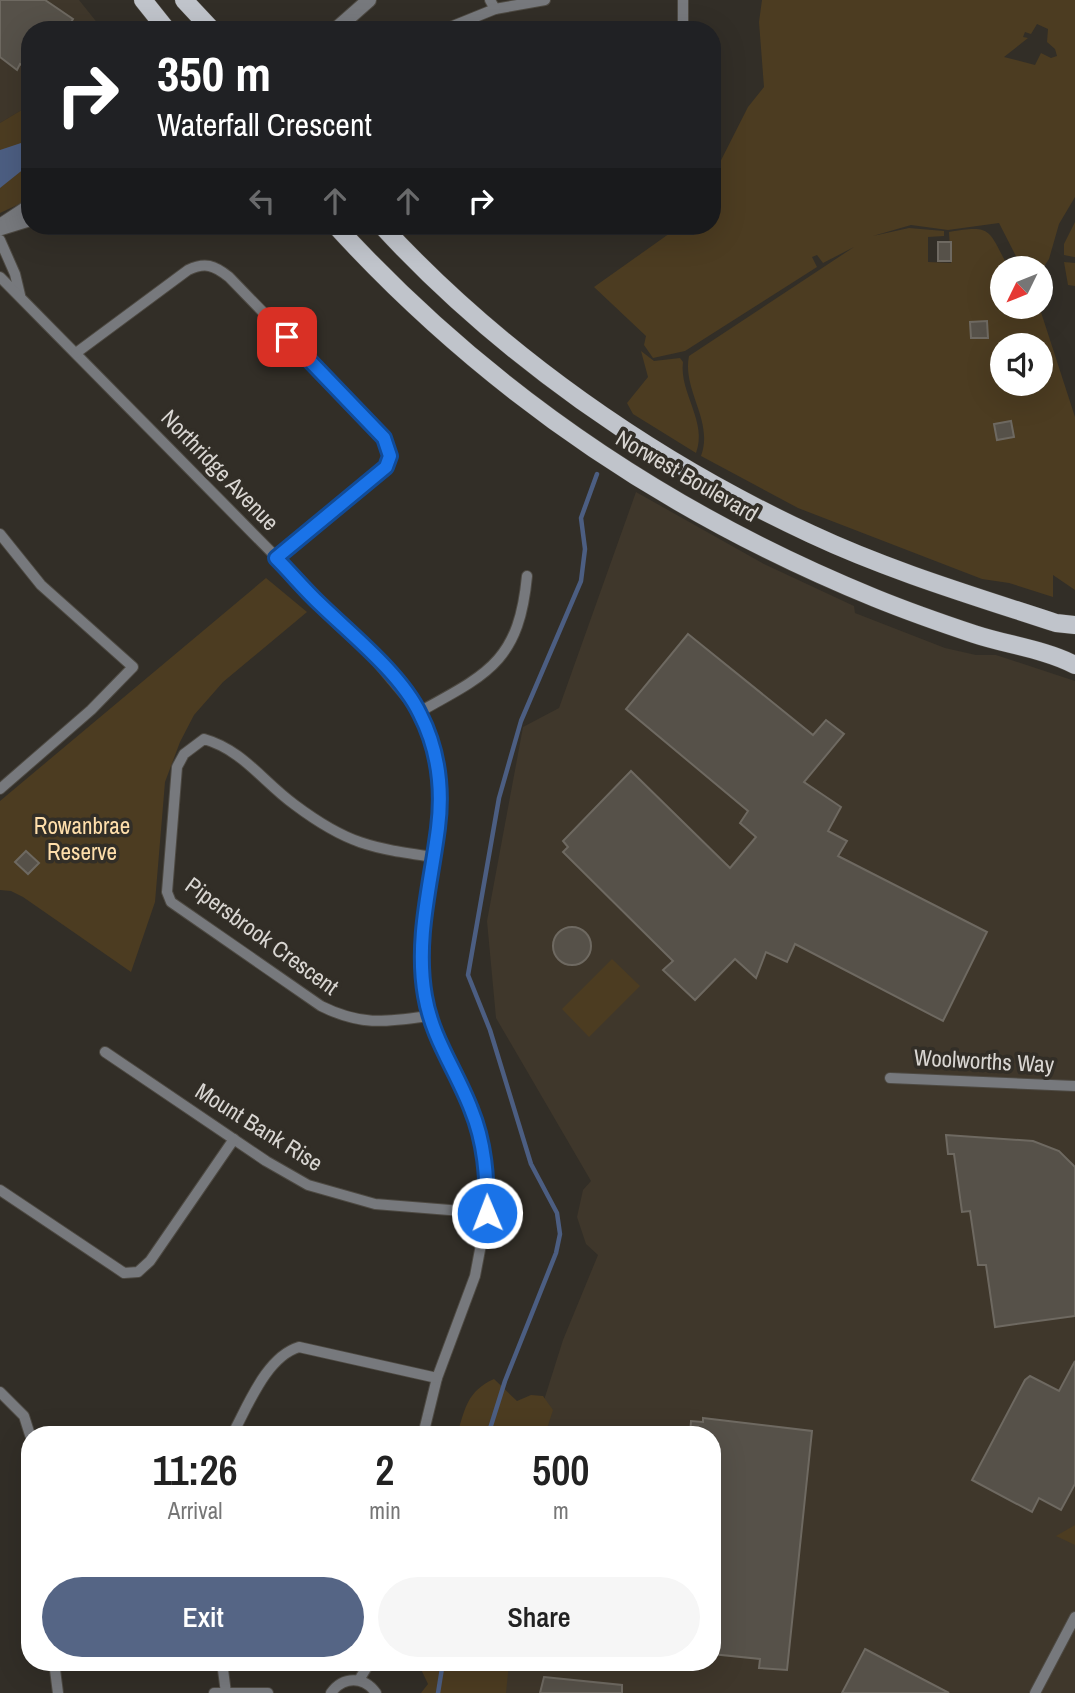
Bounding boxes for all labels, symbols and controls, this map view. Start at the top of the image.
text: 350 m [157,40,271,106]
icon: right [42,49,133,140]
text: Waterfall Crescent [157,103,372,146]
icon: left [243,182,281,220]
icon: ahead [316,182,354,220]
icon: ahead [389,182,427,220]
icon: right [462,182,500,220]
north arrow [990,256,1054,318]
map controls [990,256,1053,396]
pin [257,307,317,367]
icon: arrive [268,318,306,356]
button: sound [990,333,1053,396]
street label: Northridge Avenue [155,402,286,537]
street label: Norwest Boulevard [611,422,764,529]
park label: Rowanbrae Reserve [34,810,130,867]
street label: Pipersbrook Crescent [179,869,345,1002]
street label: Woolworths Way [913,1041,1056,1080]
street label: Mount Bank Rise [190,1075,329,1178]
position arrow [450,1176,524,1250]
text: 11:26 [152,1442,238,1498]
text: 2 [375,1442,394,1498]
text: 500 [532,1442,590,1498]
text: Arrival [168,1495,222,1526]
text: min [369,1495,401,1526]
text: m [553,1495,569,1526]
button: Exit [42,1577,364,1657]
button: Share [378,1577,700,1657]

